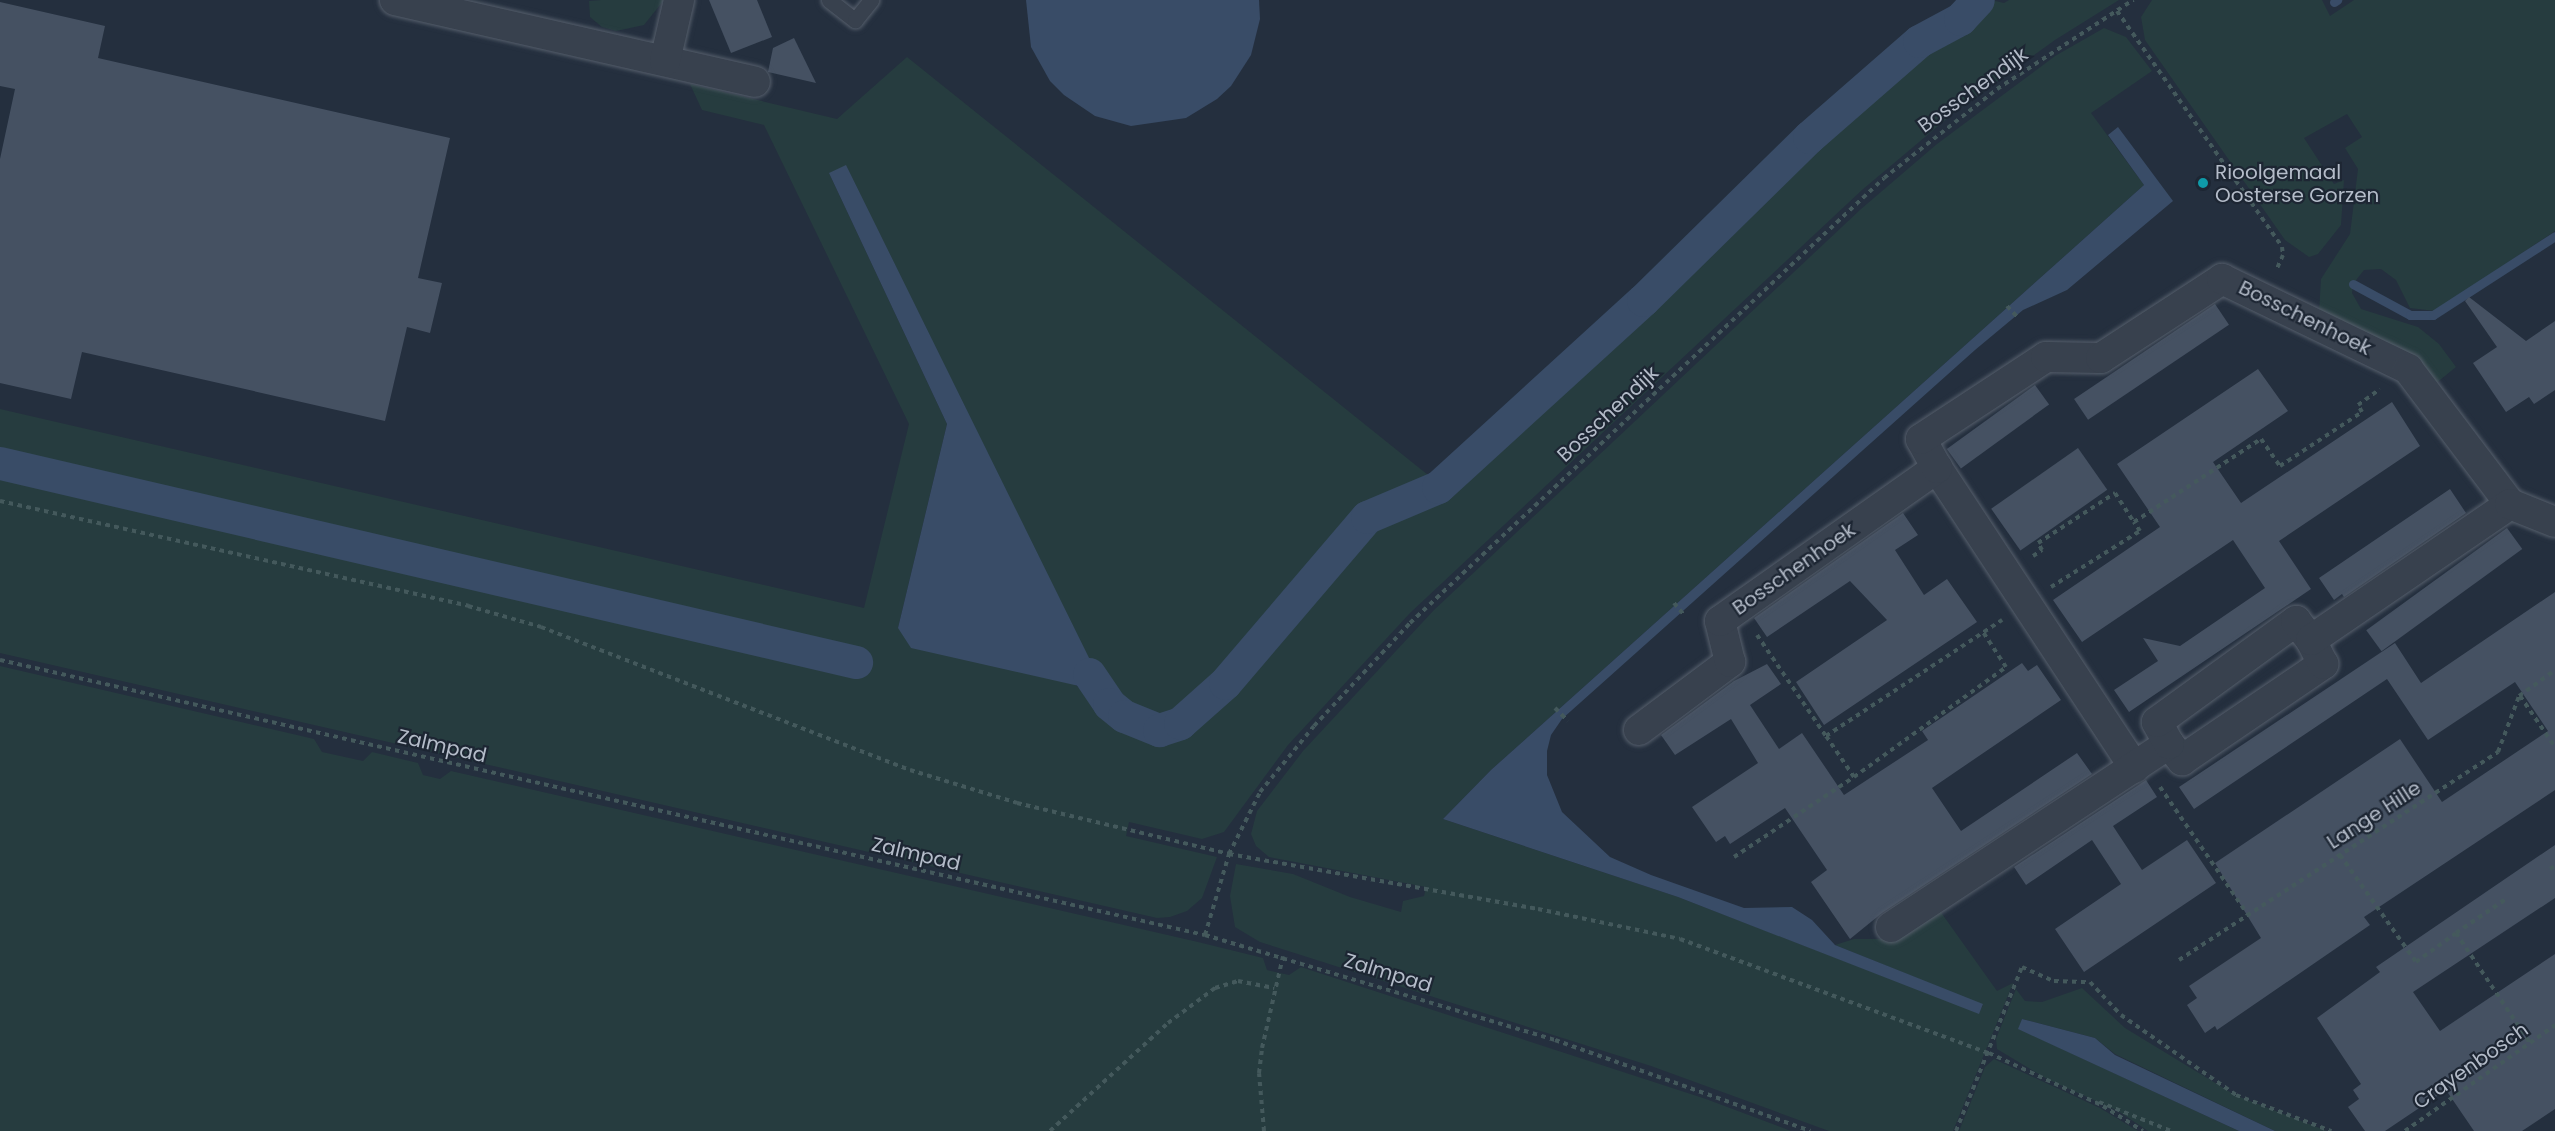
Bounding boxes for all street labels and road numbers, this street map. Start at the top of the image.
street label: Bosschendijk [1913,42,2033,138]
street label: Bosschenhoek [2235,276,2375,360]
street label: Bosschendijk [1552,361,1664,467]
street label: Bosschenhoek [1728,518,1860,620]
street label: Zalmpad [395,724,489,768]
street label: Lange Hille [2323,776,2425,854]
street label: Zalmpad [869,832,963,876]
street label: Zalmpad [1341,948,1435,998]
street label: Crayenbosch [2409,1018,2533,1114]

